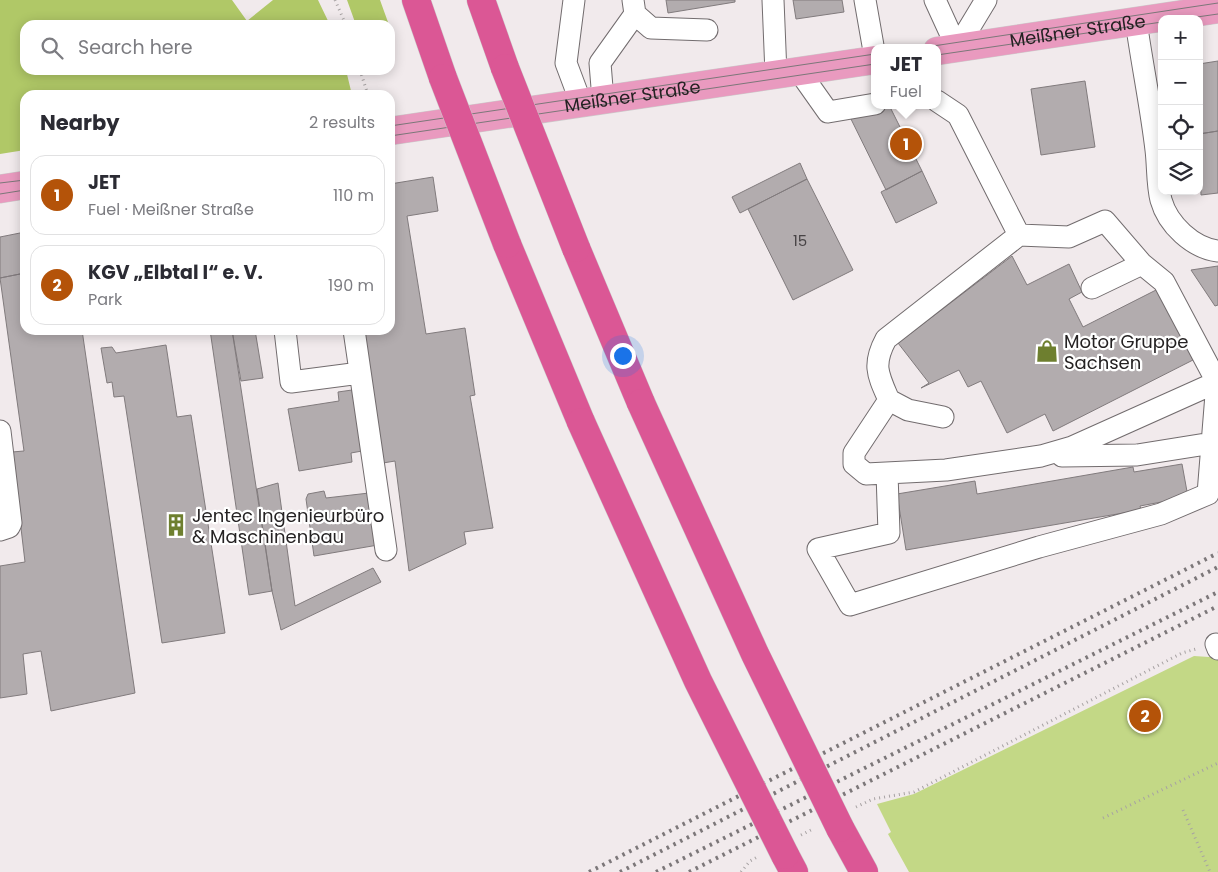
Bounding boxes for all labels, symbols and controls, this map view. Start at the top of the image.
street label: Meißner Straße [1008,8,1147,53]
map controls [1158,15,1203,195]
button: + [1158,15,1203,60]
search box [20,20,395,75]
icon: search [38,34,66,62]
text: Search here [78,34,192,61]
popup [871,44,941,109]
text: JET [890,51,922,78]
button: − [1158,60,1203,105]
street label: Meißner Straße [563,73,702,118]
text: Fuel [890,80,922,103]
button: locate [1158,105,1203,150]
text: Nearby [40,108,120,137]
text: 2 results [309,111,375,134]
pin: 1 [890,125,922,163]
button: layers [1158,150,1203,195]
text: JET [88,169,121,196]
text: 1 [54,184,60,207]
text: 110 m [333,184,374,207]
text: Fuel · Meißner Straße [88,198,254,221]
house number: 15 [793,230,807,251]
text: KGV „Elbtal I“ e. V. [88,259,263,286]
text: 2 [52,274,62,297]
text: 190 m [328,274,374,297]
text: Park [88,288,122,311]
place label: Motor Gruppe Sachsen [1064,329,1188,375]
shop icon: Motor Gruppe Sachsen [1034,338,1060,364]
your location [610,343,636,369]
place label: Jentec Ingenieurbüro & Maschinenbau [192,503,384,549]
building icon: Jentec Ingenieurbüro & Maschinenbau [163,512,189,538]
pin: 2 [1129,697,1161,735]

